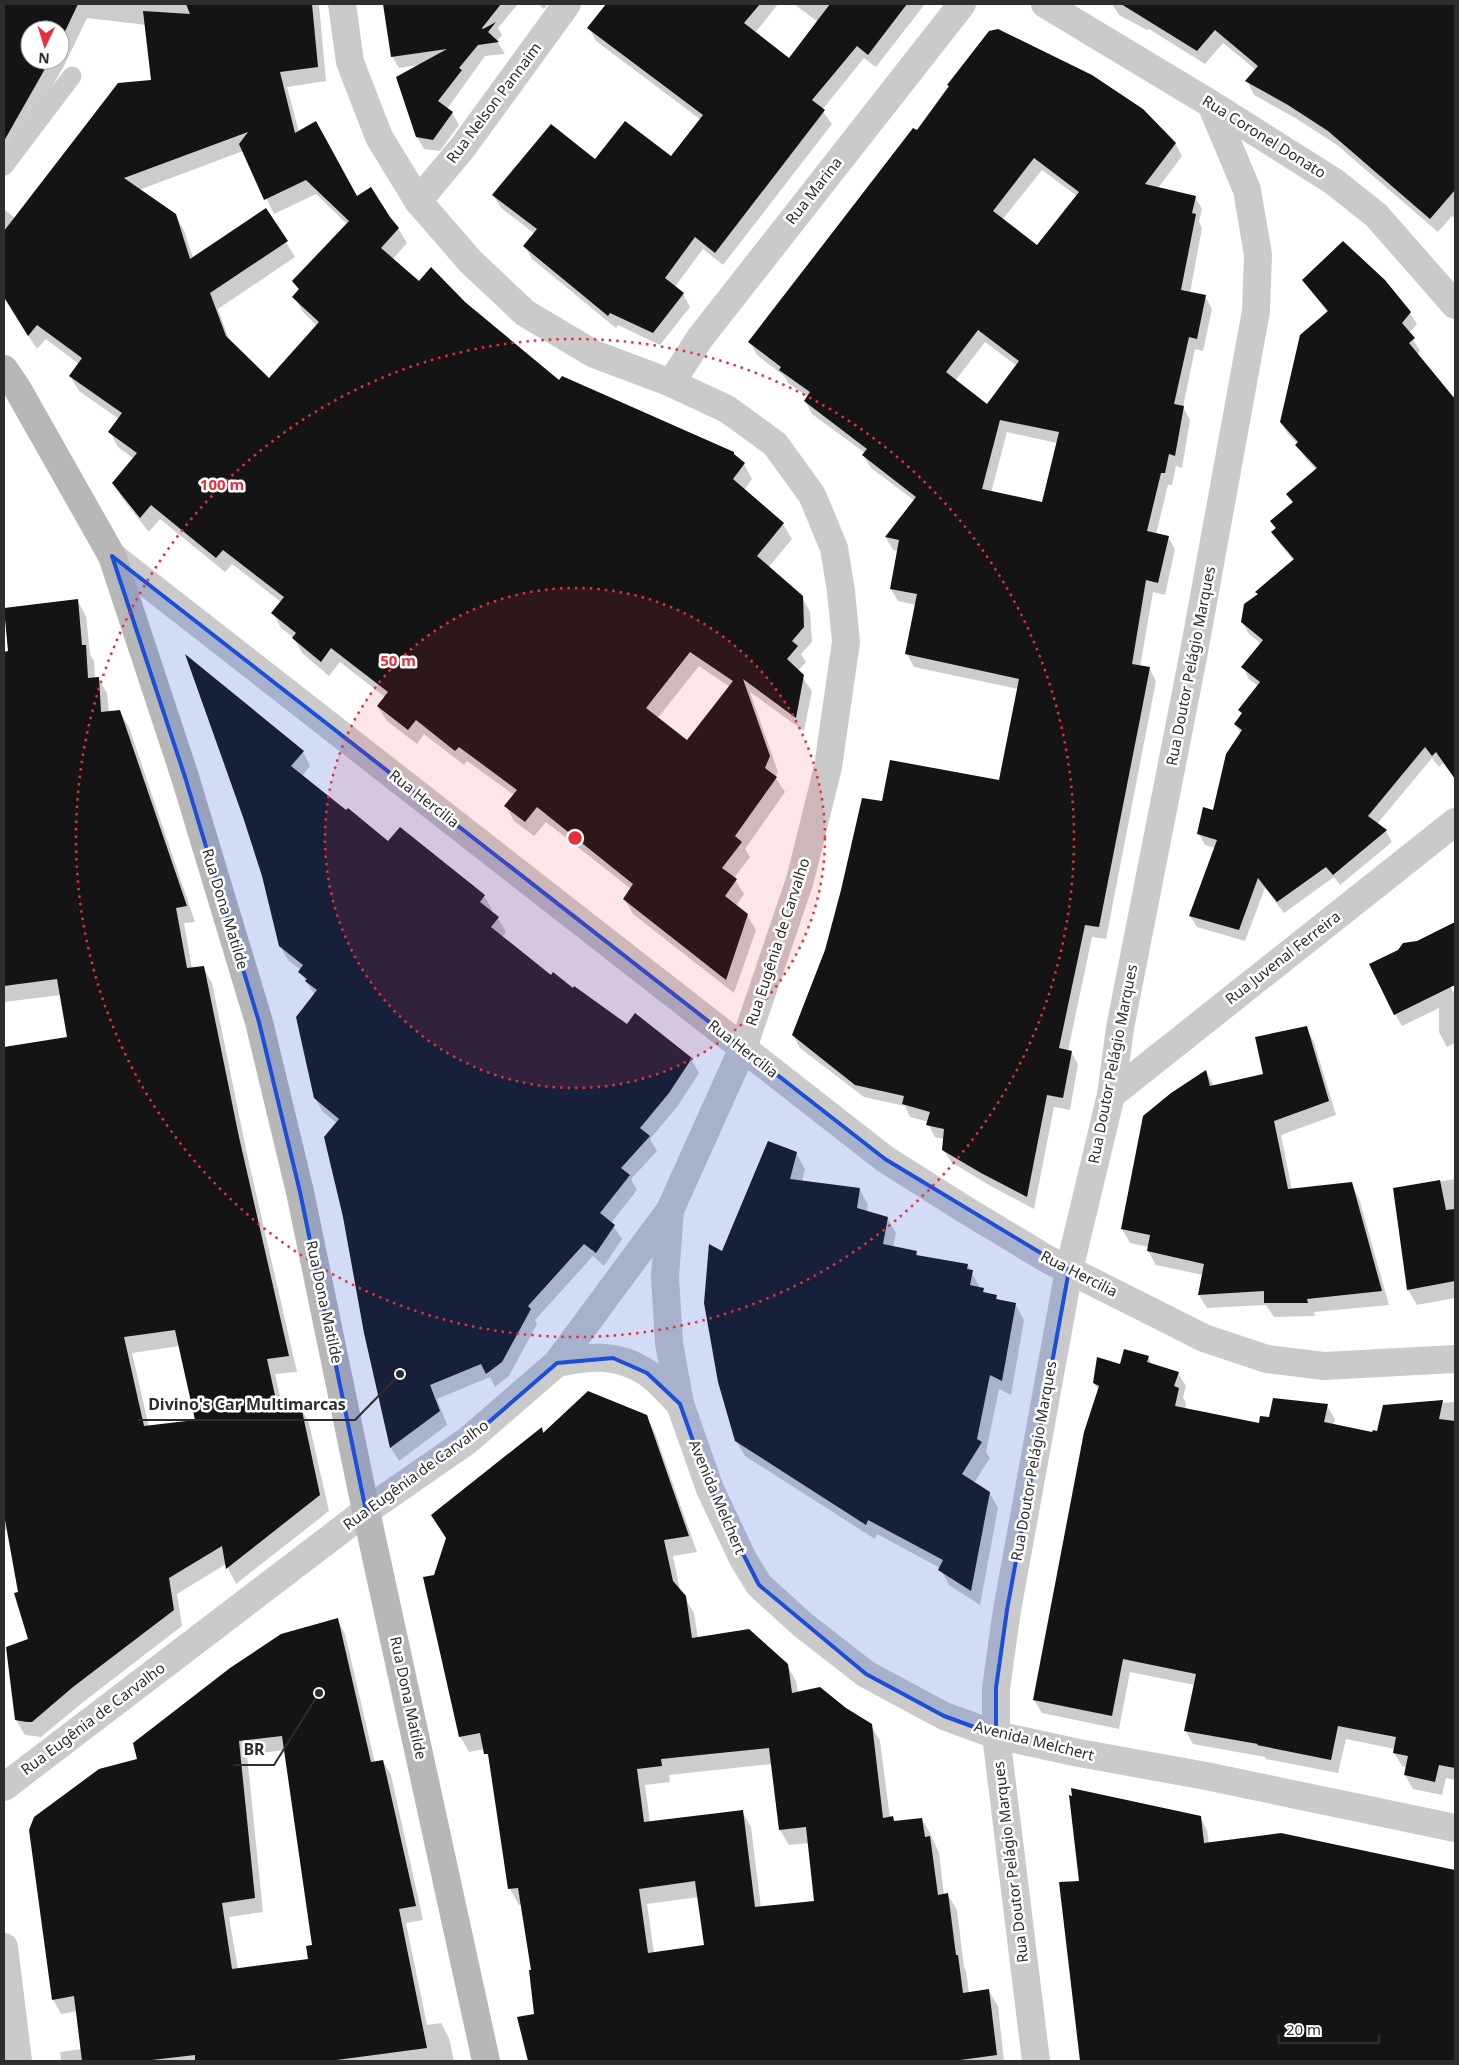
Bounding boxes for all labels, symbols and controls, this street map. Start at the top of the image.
north arrow [20,20,70,70]
street label: Rua Nelson Pannaim [441,38,545,167]
text: N [38,49,50,68]
street label: Rua Coronel Donato [1199,90,1330,182]
street label: Rua Marina [780,152,846,228]
text: 100 m [200,474,244,494]
street label: Rua Doutor Pelágio Marques [1161,564,1219,767]
text: 50 m [380,650,416,670]
street label: Rua Hercilia [386,765,464,832]
centre of rings [566,829,584,847]
street label: Rua Dona Matilde [198,846,254,972]
street label: Rua Eugênia de Carvalho [740,855,814,1028]
street label: Rua Juvenal Ferreira [1221,906,1344,1008]
street label: Rua Doutor Pelágio Marques [1083,962,1141,1165]
street label: Rua Hercilia [705,1015,783,1082]
street label: Rua Dona Matilde [302,1238,348,1365]
street label: Rua Hercilia [1038,1245,1121,1301]
street label: Rua Doutor Pelágio Marques [1006,1359,1060,1562]
callout: Divino's Car Multimarcas [138,1389,355,1420]
text: Divino's Car Multimarcas [148,1393,346,1415]
street label: Rua Eugênia de Carvalho [339,1414,492,1534]
street label: Avenida Melchert [685,1436,751,1558]
street label: Rua Dona Matilde [386,1634,432,1761]
street label: Rua Eugênia de Carvalho [16,1657,169,1779]
street label: Avenida Melchert [972,1715,1097,1765]
callout: BR [233,1734,274,1765]
text: BR [243,1738,265,1760]
street label: Rua Doutor Pelágio Marques [988,1760,1032,1964]
scale bar [1279,2012,1379,2044]
text: 20 m [1286,2019,1321,2039]

